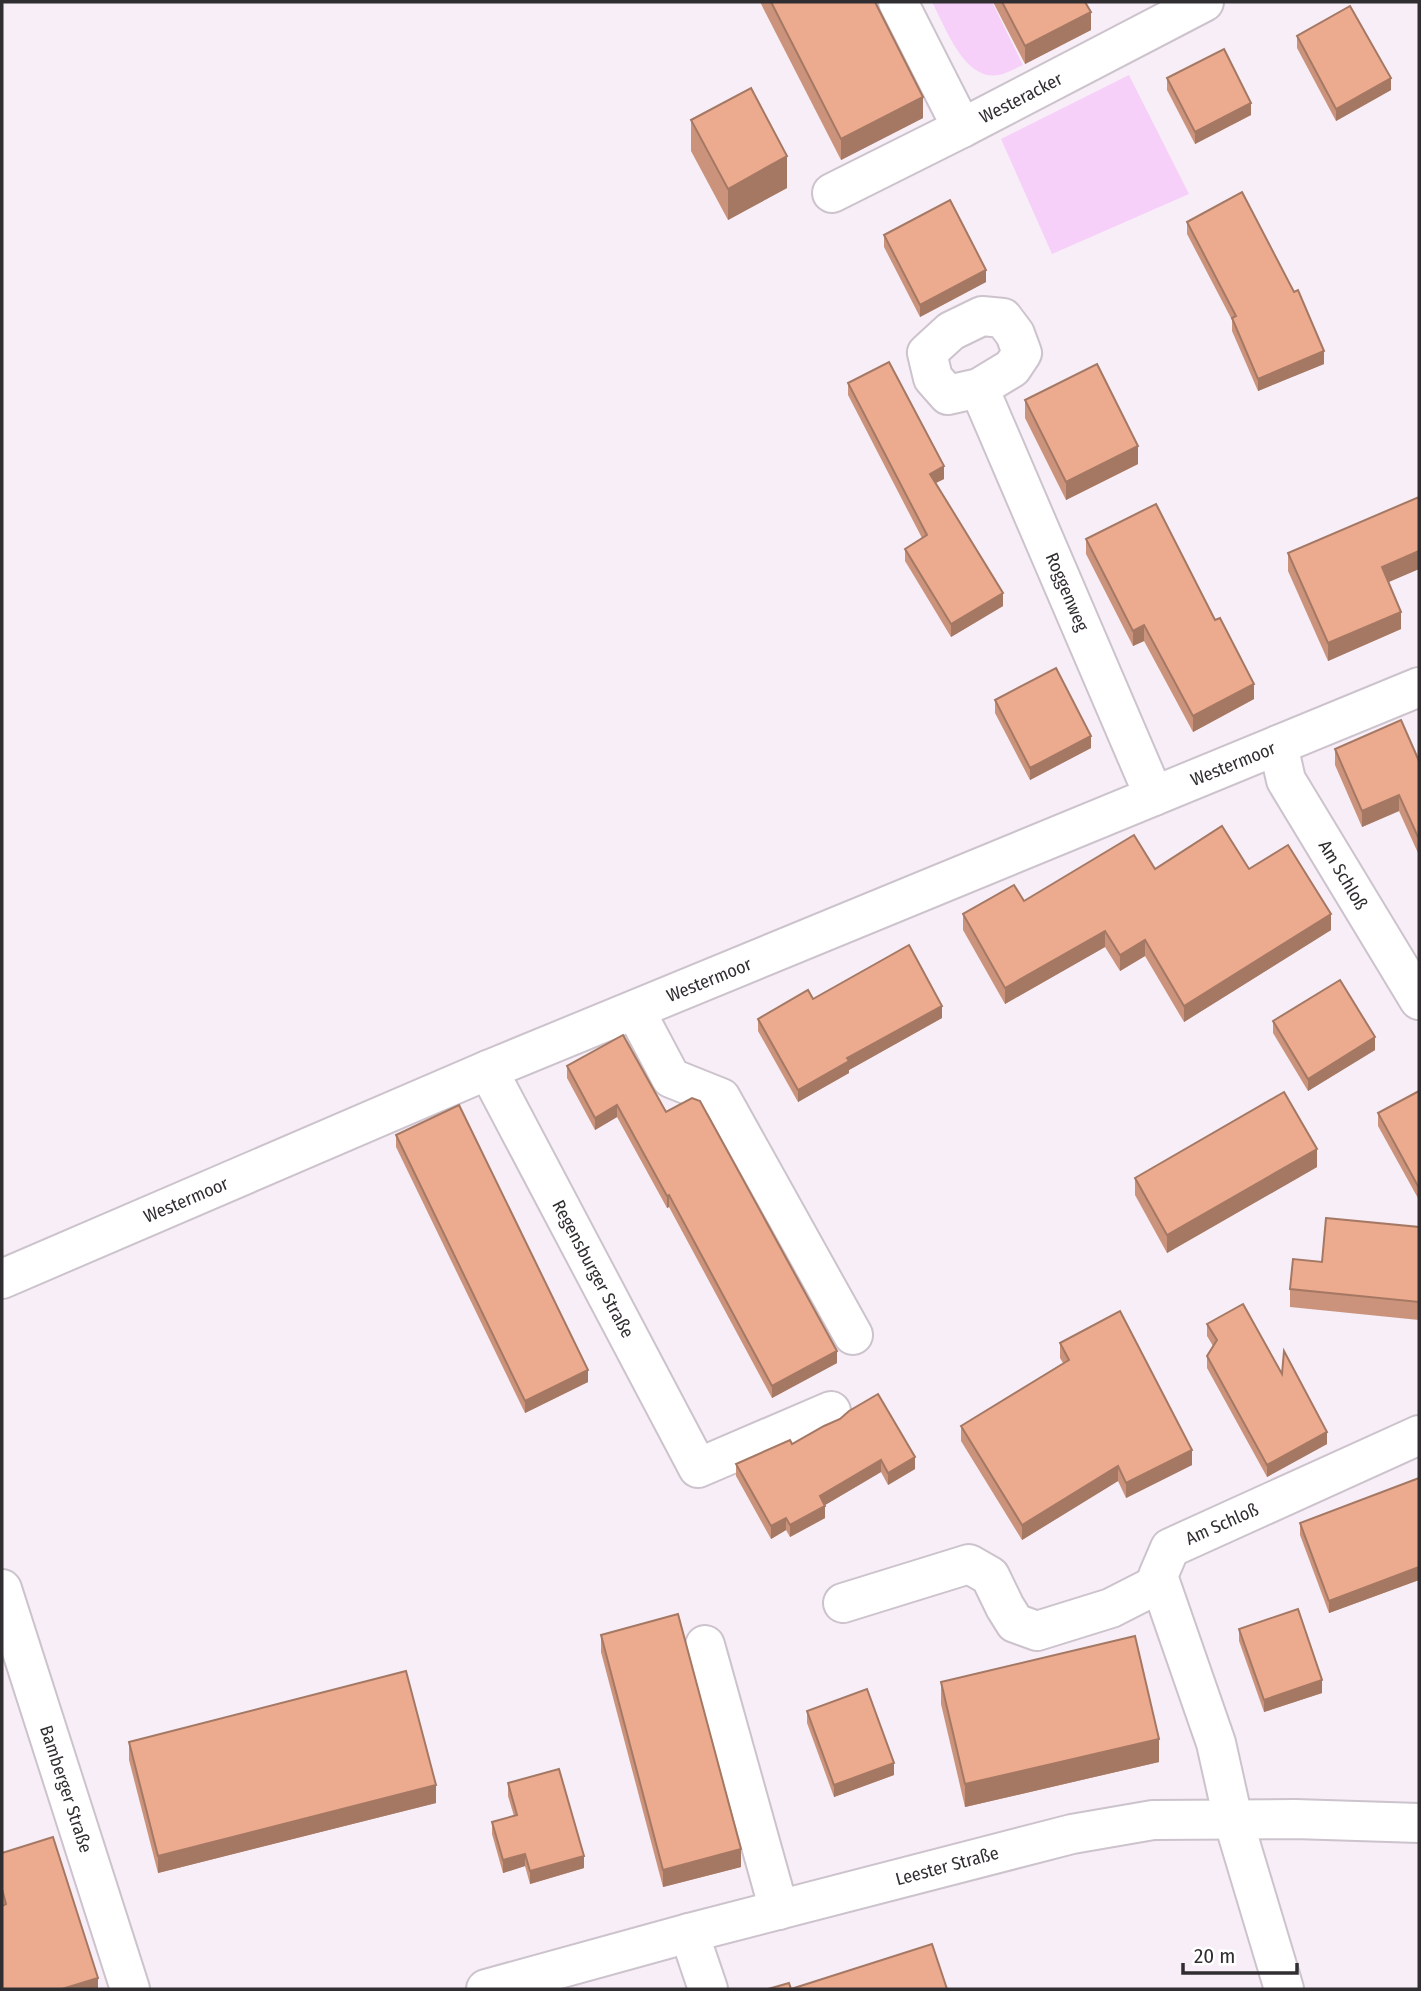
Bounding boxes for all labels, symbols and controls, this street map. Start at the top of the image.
street label: Westeracker [976,67,1067,128]
street label: Roggenweg [1041,549,1094,635]
street label: Westermoor [1187,737,1279,791]
street label: Am Schloß [1314,836,1373,914]
street label: Westermoor [663,953,755,1007]
street label: Westermoor [140,1172,232,1228]
street label: Regensburger Straße [547,1196,639,1342]
street label: Am Schloß [1182,1498,1262,1550]
street label: Bamberger Straße [35,1723,97,1855]
street label: Leester Straße [893,1842,1001,1890]
scale bar [1183,1932,1297,1976]
text: 20 m [1194,1943,1235,1969]

